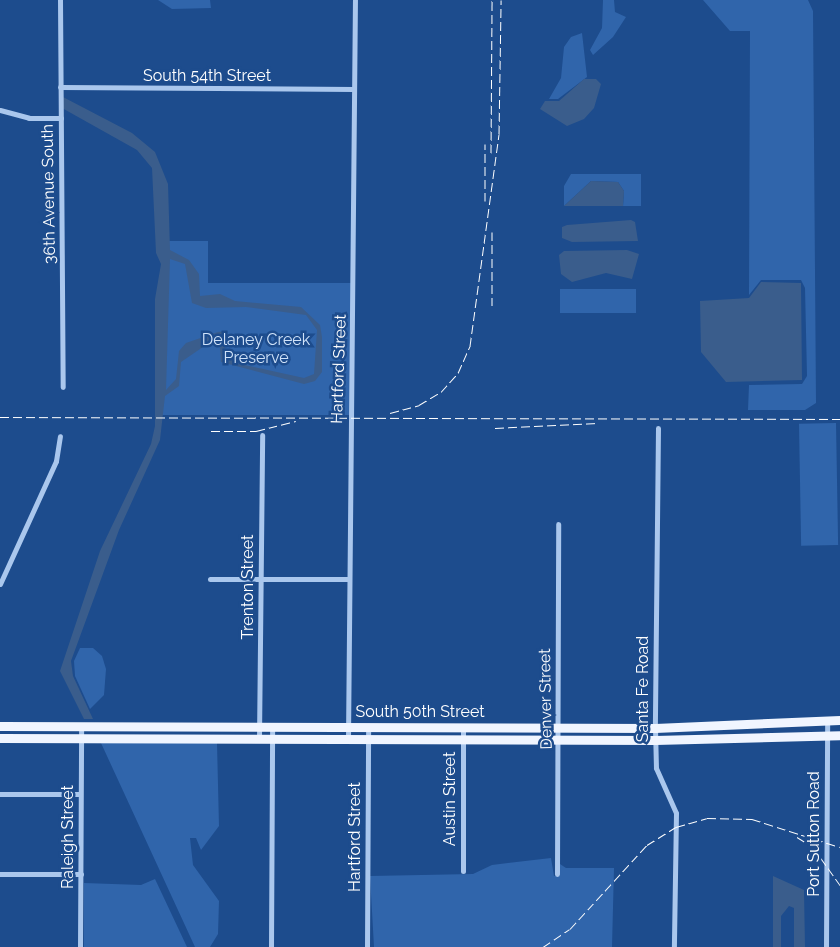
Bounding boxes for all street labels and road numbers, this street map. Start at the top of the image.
street label: South 54th Street [143,66,271,86]
street label: 36th Avenue South [38,124,60,264]
street label: Hartford Street [327,314,351,424]
street label: Trenton Street [238,535,258,639]
street label: Santa Fe Road [633,636,653,742]
street label: Denver Street [536,648,556,750]
street label: South 50th Street [355,702,485,722]
street label: Austin Street [440,752,460,846]
street label: Port Sutton Road [804,771,824,897]
street label: Hartford Street [345,782,365,892]
street label: Raleigh Street [58,785,78,889]

